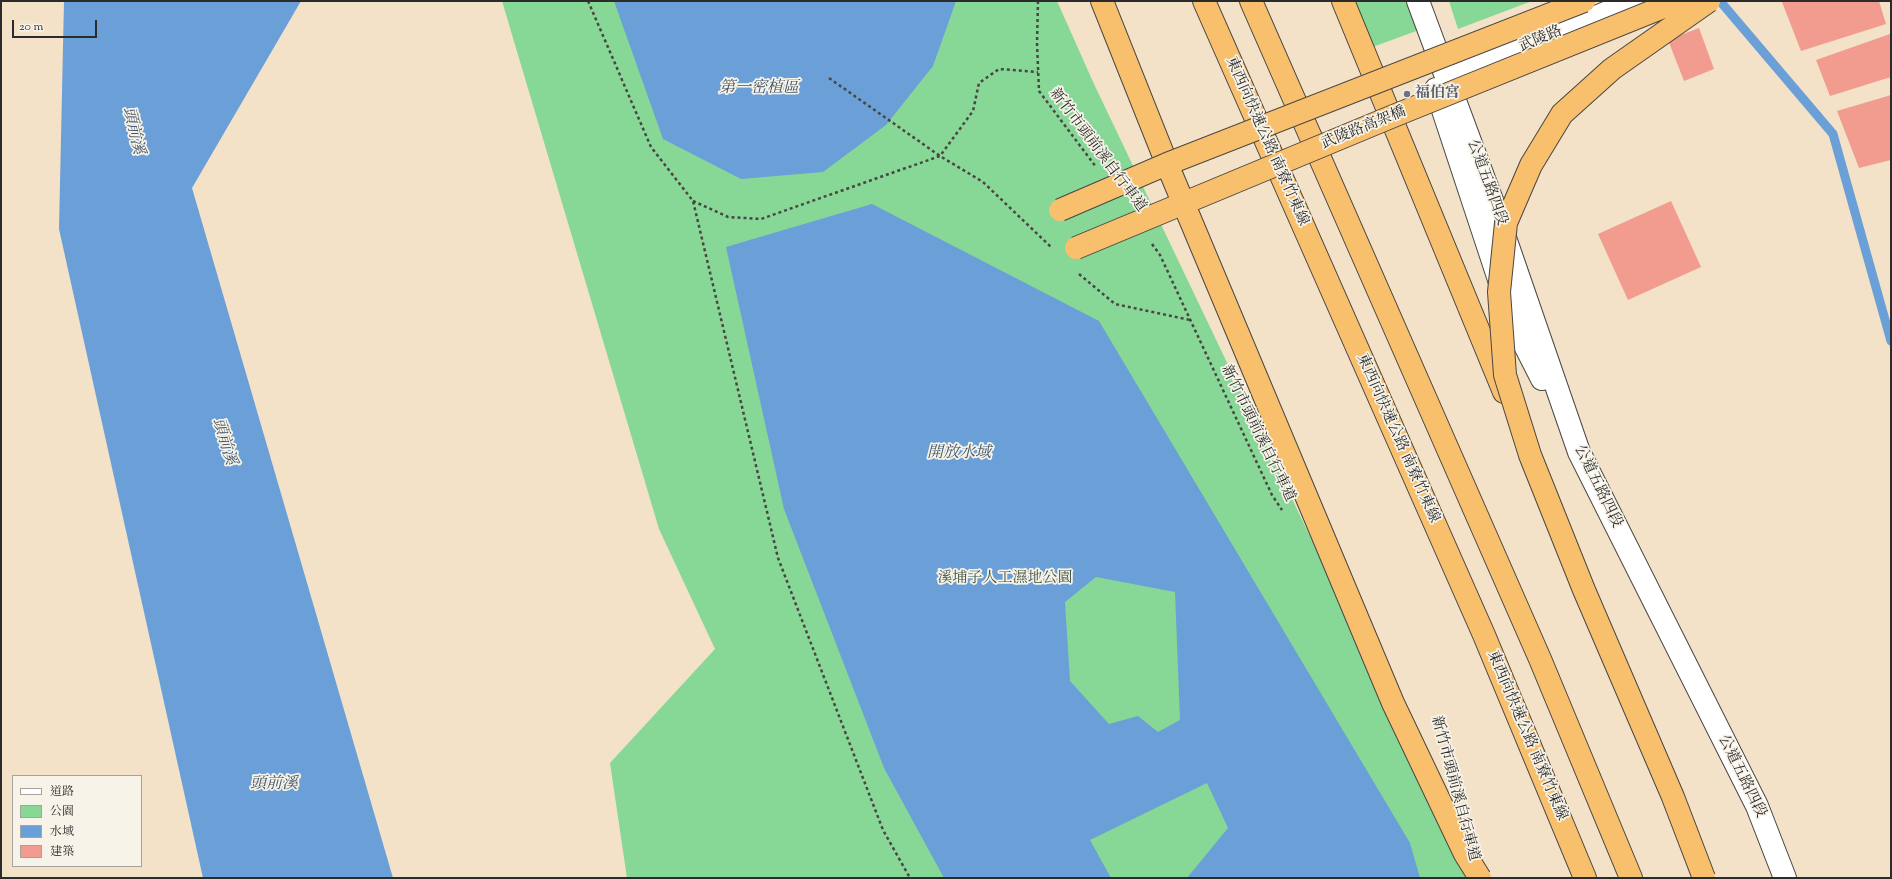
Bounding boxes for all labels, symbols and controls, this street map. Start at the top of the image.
scale bar [14,12,99,38]
text: 20 m [19,18,43,36]
street label: 武陵路 [1517,23,1565,57]
street label: 東西向快速公路 南寮竹東線 [1221,55,1311,229]
water label: 第一密植區 [719,79,799,99]
place label: 福伯宮 [1415,85,1460,103]
street label: 新竹市頭前溪自行車道 [1045,86,1149,216]
marker: 福伯宮 [1402,89,1412,99]
street label: 武陵路高架橋 [1319,104,1409,154]
water label: 頭前溪 [117,105,147,157]
street label: 公道五路四段 [1462,138,1510,228]
street label: 東西向快速公路 南寮竹東線 [1352,352,1442,526]
street label: 新竹市頭前溪自行車道 [1216,363,1298,505]
water label: 頭前溪 [207,416,239,468]
street label: 公道五路四段 [1569,443,1625,531]
water label: 開放水域 [927,444,991,464]
park label: 溪埔子人工濕地公園 [938,570,1072,588]
street label: 東西向快速公路 南寮竹東線 [1482,648,1570,824]
street label: 新竹市頭前溪自行車道 [1426,714,1482,864]
street label: 公道五路四段 [1713,733,1769,821]
legend [12,775,142,867]
water label: 頭前溪 [250,775,298,795]
text: 道路 [50,783,74,801]
text: 公園 [50,803,74,821]
text: 水域 [50,823,74,841]
text: 建築 [50,843,74,861]

